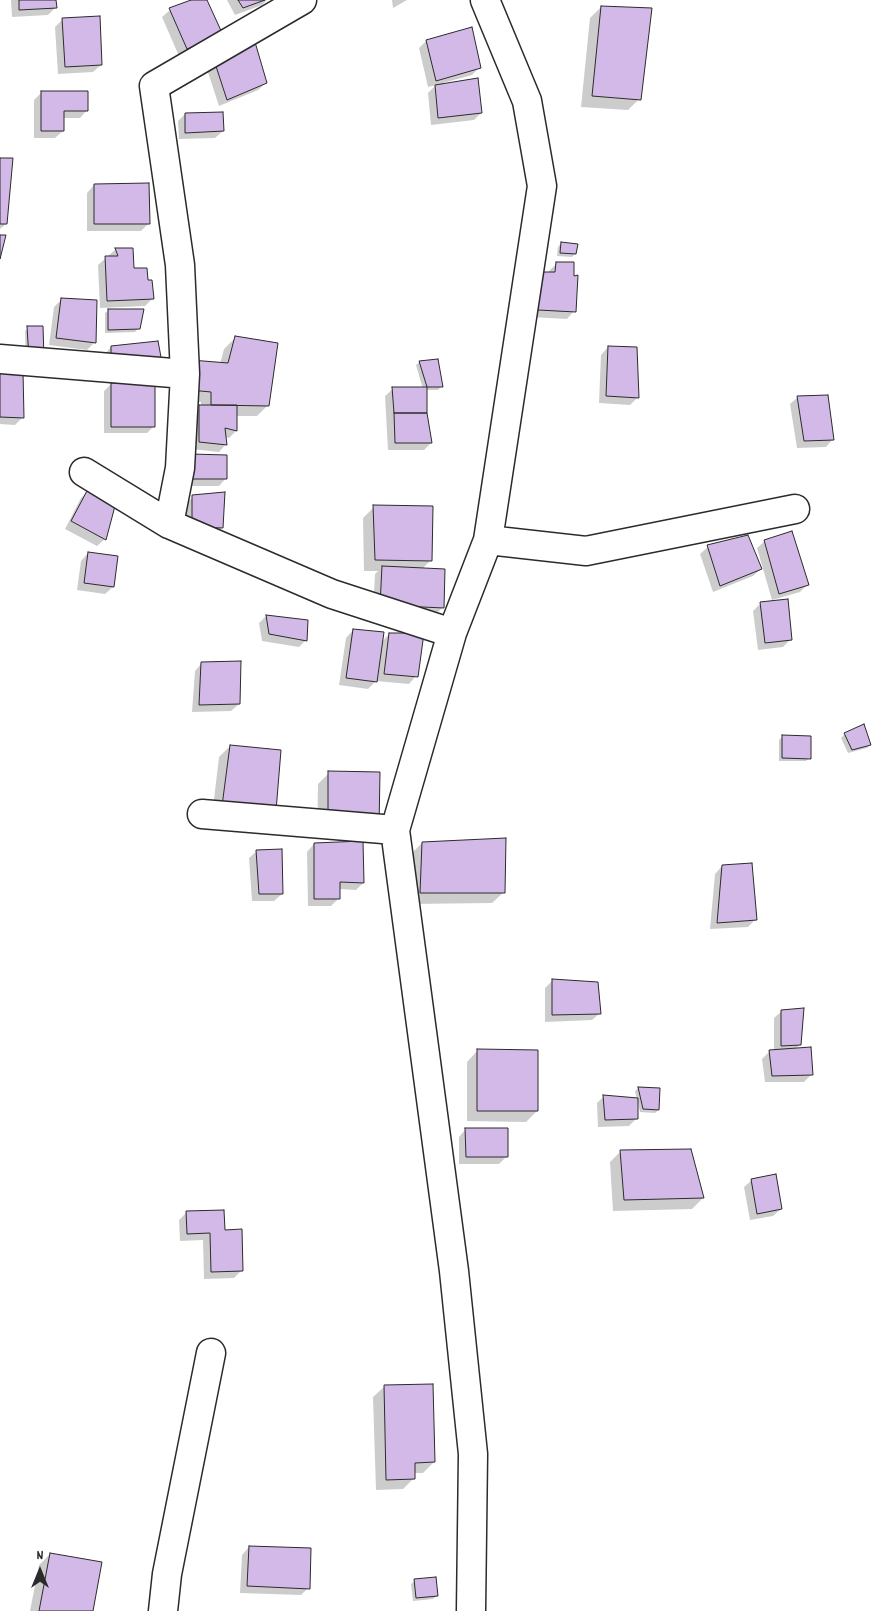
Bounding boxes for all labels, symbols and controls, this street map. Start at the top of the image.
north arrow [15,1546,65,1596]
text: N [37,1546,43,1566]

